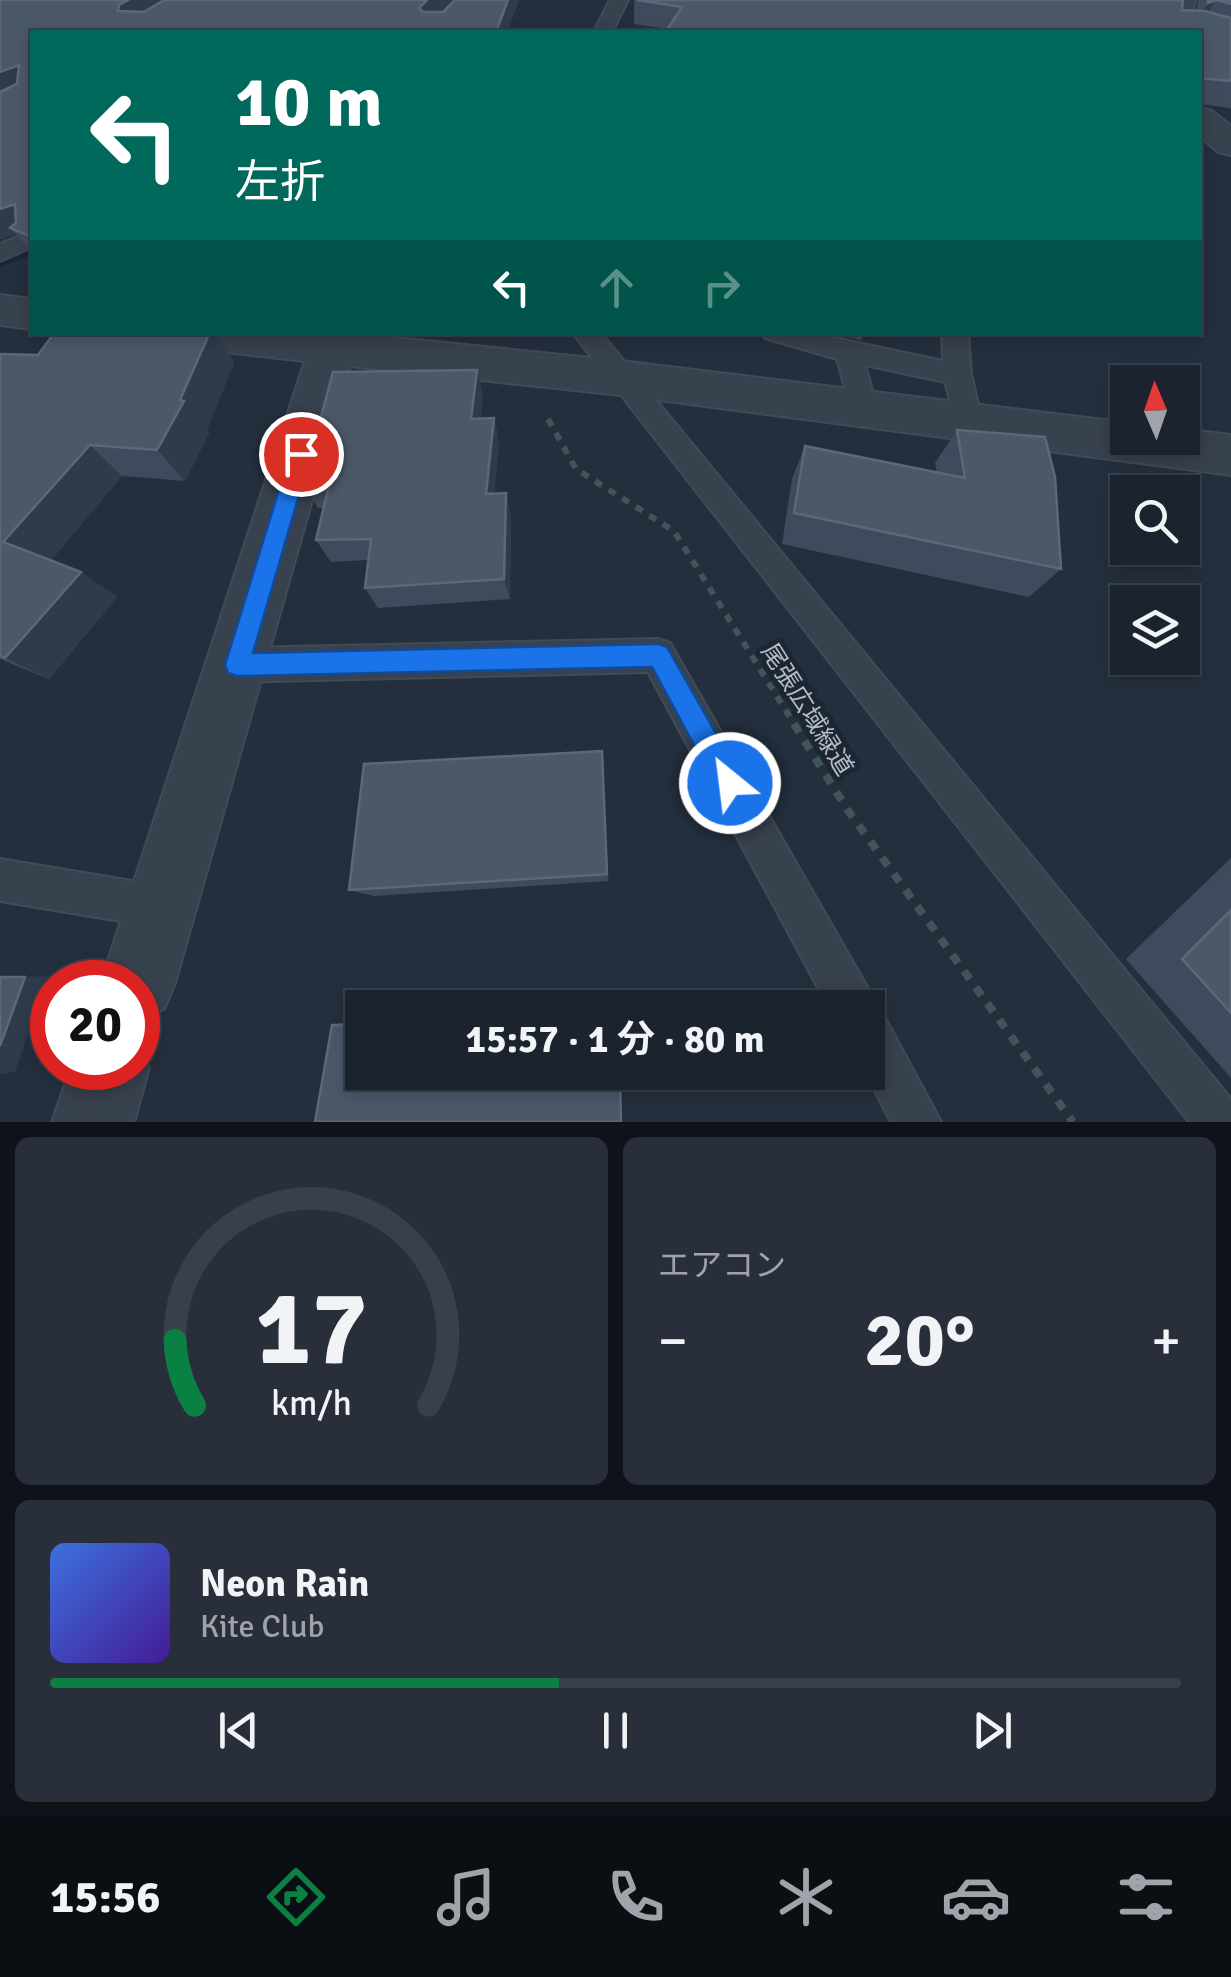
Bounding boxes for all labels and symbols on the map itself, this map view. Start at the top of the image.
north arrow [1110,365,1200,455]
pin [259,412,344,497]
street label: 尾張広域緑道 [755,637,860,781]
position arrow [678,731,782,835]
speed limit sign: 20 [30,960,160,1090]

